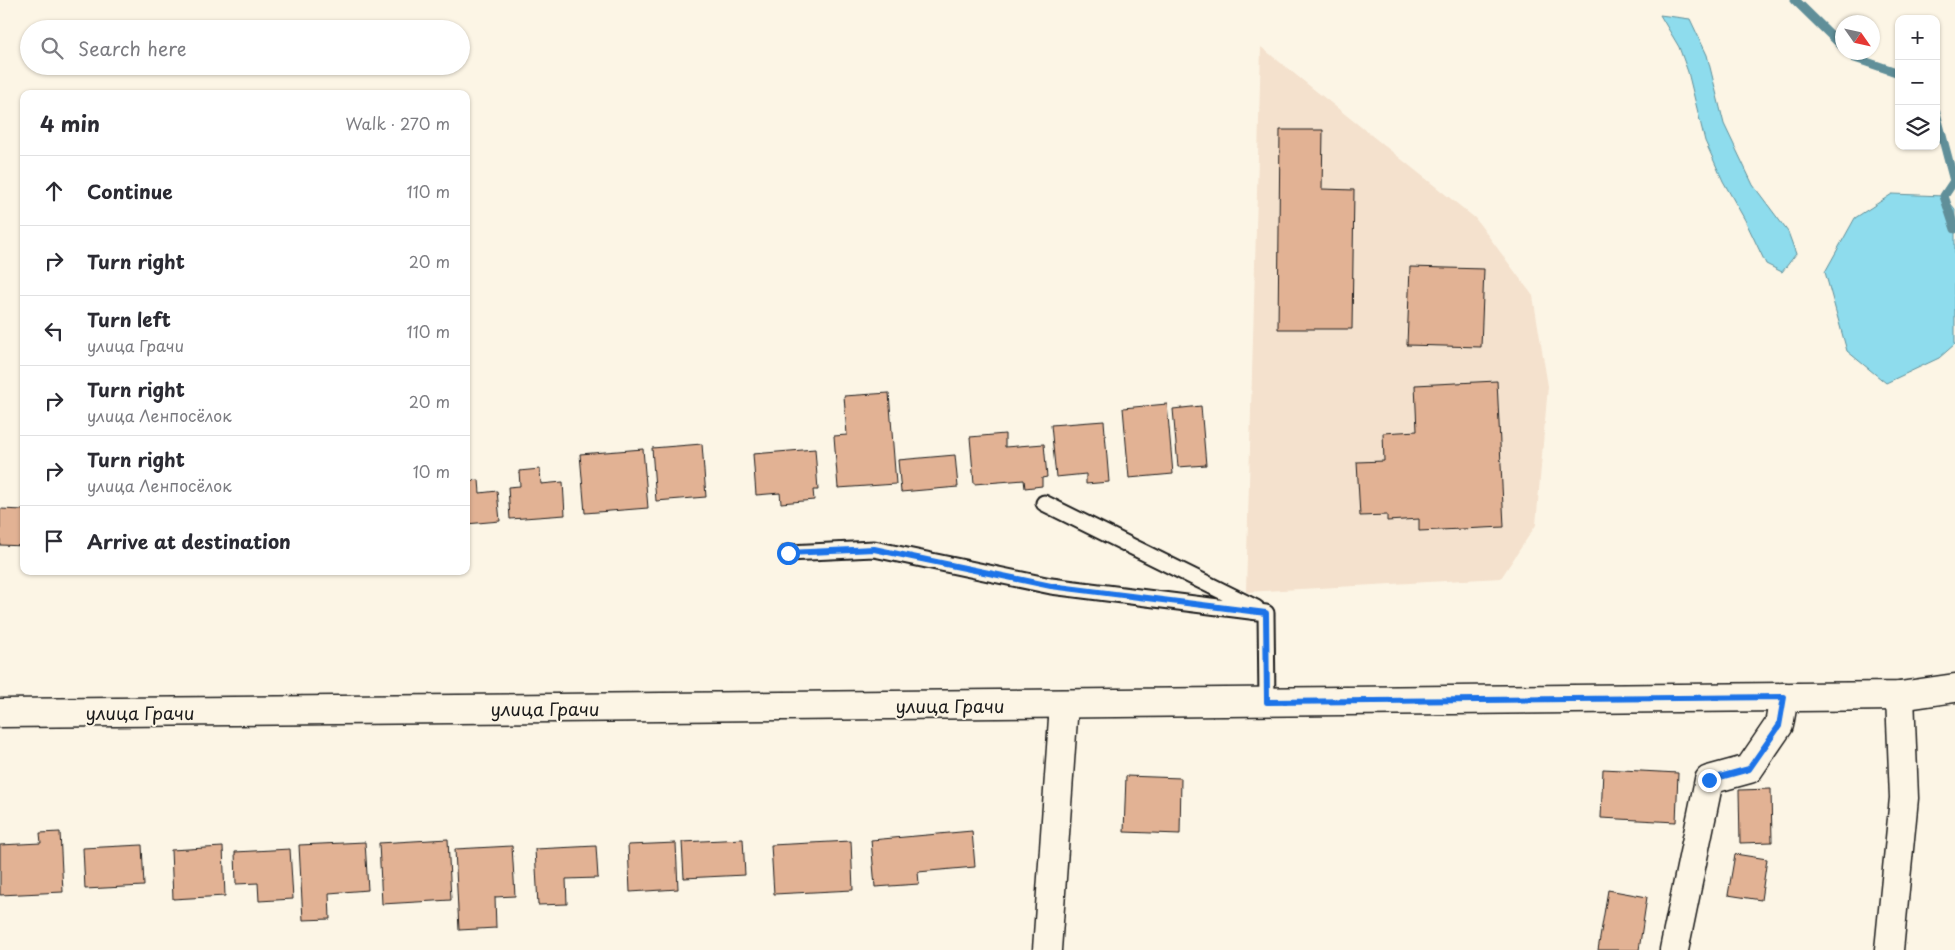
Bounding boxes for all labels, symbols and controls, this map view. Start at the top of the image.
north arrow [1835,15,1880,60]
map controls [1895,15,1940,150]
button: + [1895,15,1940,60]
search box [20,20,470,75]
icon: search [38,34,66,62]
text: Search here [78,34,187,62]
button: − [1895,60,1940,105]
button: layers [1895,105,1940,150]
text: 4 min [40,107,100,139]
text: Walk · 270 m [346,111,450,135]
icon: ahead [40,177,68,205]
text: Continue [87,177,173,205]
text: 110 m [407,179,450,203]
icon: right [40,247,68,275]
text: Turn right [87,247,185,275]
text: 20 m [409,249,450,273]
text: Turn left [87,305,171,333]
icon: left [40,317,68,345]
text: 110 m [407,319,450,343]
text: улица Грачи [87,333,184,357]
text: Turn right [87,375,185,403]
icon: right [40,387,68,415]
text: 20 m [409,389,450,413]
text: улица Ленпосёлок [87,403,232,427]
text: Turn right [87,445,185,473]
icon: right [40,457,68,485]
text: 10 m [413,459,450,483]
text: улица Ленпосёлок [87,473,232,497]
icon: arrive [40,527,68,555]
text: Arrive at destination [87,527,291,555]
route start [777,542,800,565]
street label: улица Грачи [895,692,1005,719]
street label: улица Грачи [490,695,600,722]
street label: улица Грачи [85,699,195,726]
route end [1698,769,1721,792]

